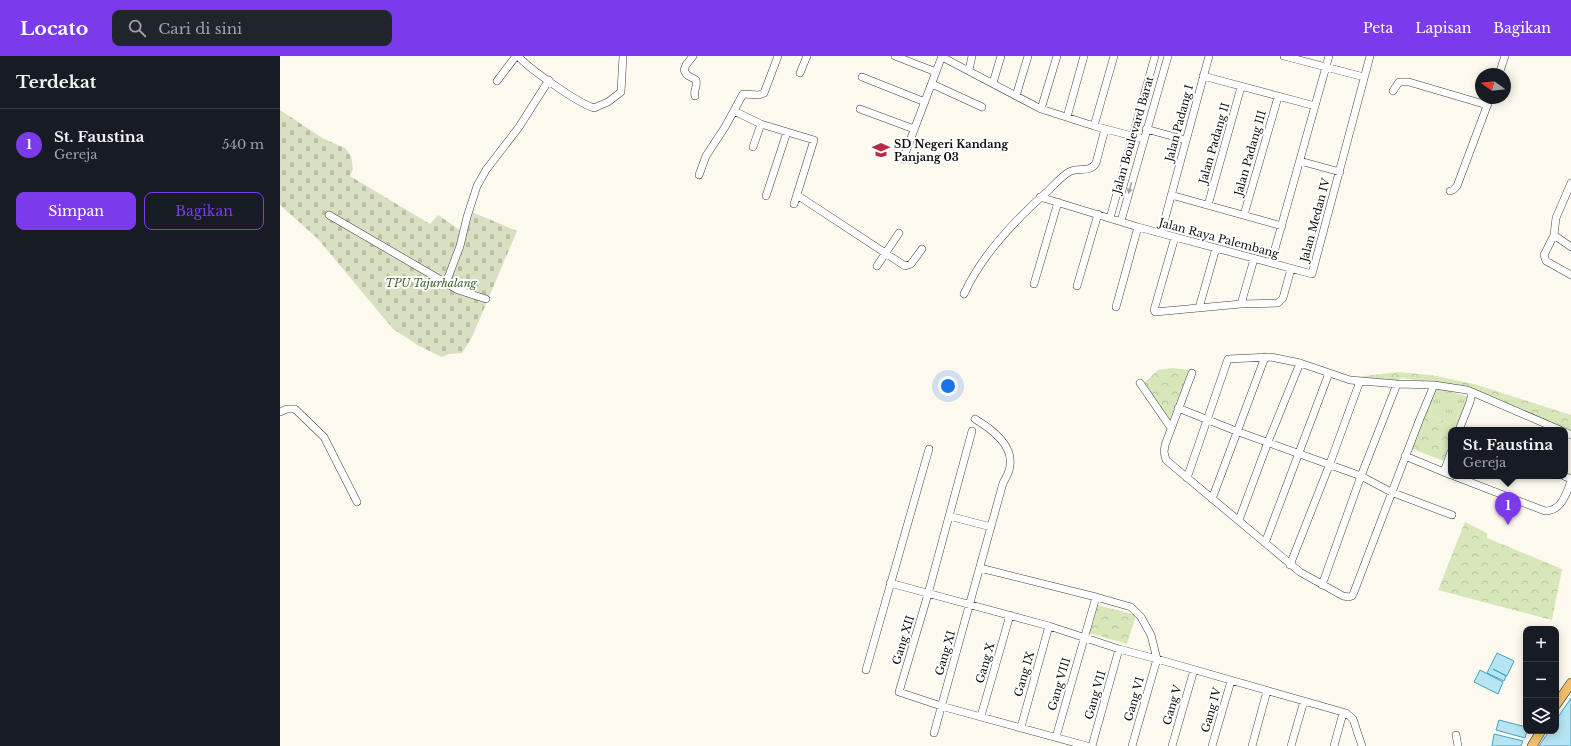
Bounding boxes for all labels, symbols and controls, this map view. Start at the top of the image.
search box [112,10,392,46]
text: Locato [20,17,88,40]
icon: search [126,17,148,39]
text: Cari di sini [158,19,242,38]
text: Peta [1363,19,1393,37]
text: Lapisan [1415,19,1471,37]
text: Bagikan [1493,19,1551,37]
north arrow [1475,68,1511,104]
text: Terdekat [16,72,96,93]
street label: Jalan Boulevard Barat [1109,74,1157,197]
street label: Jalan Padang I [1161,82,1196,165]
street label: Jalan Padang II [1195,100,1232,187]
street label: Jalan Padang III [1231,108,1269,199]
text: St. Faustina [54,127,144,146]
text: 1 [26,136,32,153]
text: 540 m [222,136,264,153]
place label: SD Negeri Kandang Panjang 03 [894,137,1009,164]
school or university icon: SD Negeri Kandang Panjang 03 [871,140,891,160]
text: Gereja [54,146,97,163]
street label: Jalan Medan IV [1297,176,1333,265]
one-way arrow [1127,182,1133,194]
button: Simpan [16,192,136,230]
button: Bagikan [144,192,264,230]
street label: Jalan Raya Palembang [1156,215,1281,261]
park label: TPU Tajurhalang [385,276,478,290]
your location [938,376,958,396]
popup [1448,427,1568,479]
text: St. Faustina [1463,435,1553,454]
text: Gereja [1463,454,1506,471]
pin: 1 [1495,492,1521,525]
street label: Gang XII [889,613,917,666]
map controls [1523,626,1559,734]
button: + [1523,626,1559,662]
street label: Gang XI [932,628,958,677]
street label: Gang X [973,640,998,685]
street label: Gang IX [1011,649,1037,698]
street label: Gang VIII [1045,655,1073,712]
button: − [1523,662,1559,698]
street label: Gang VII [1081,669,1109,721]
street label: Gang VI [1121,675,1147,723]
street label: Gang V [1160,683,1184,727]
street label: Gang IV [1198,686,1224,734]
button: layers [1523,698,1559,734]

